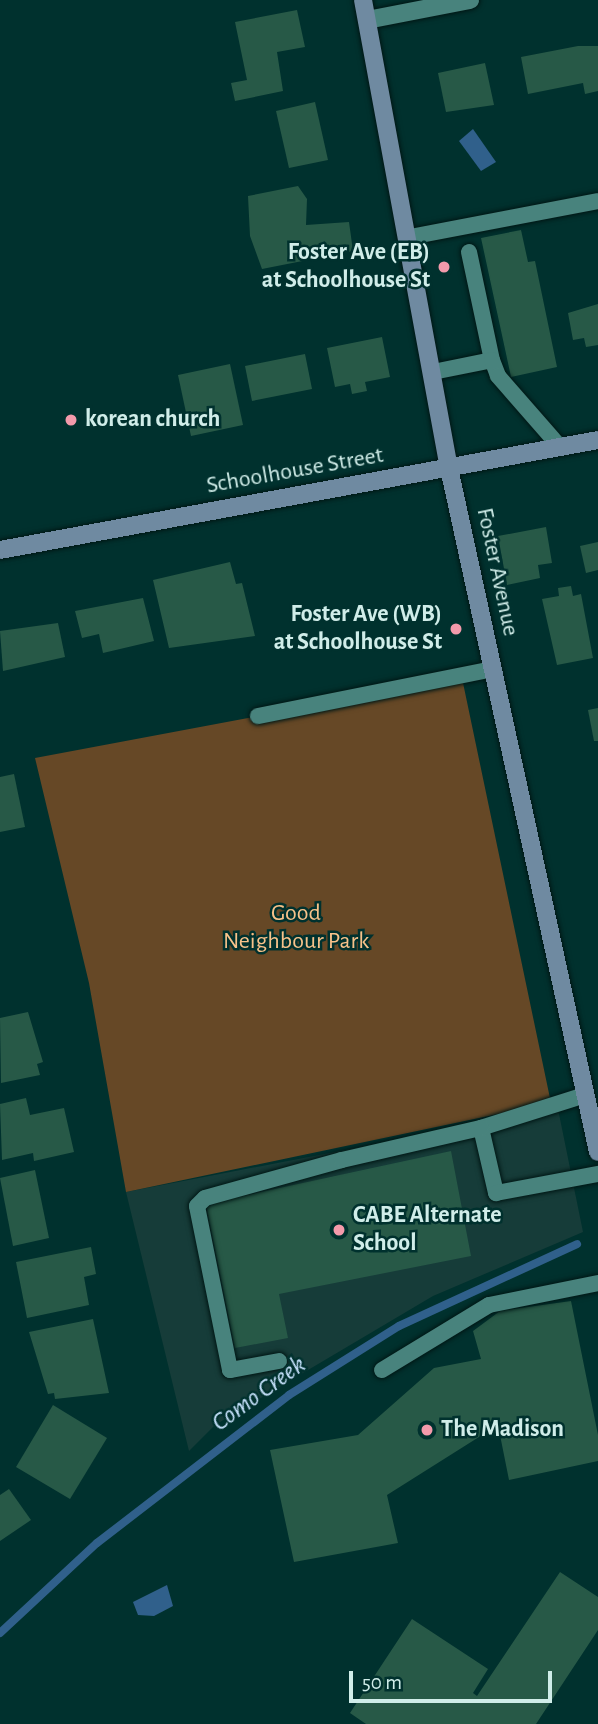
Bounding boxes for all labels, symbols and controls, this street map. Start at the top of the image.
place label: Foster Ave (EB) at Schoolhouse St [262,239,430,295]
marker: Foster Ave (EB) at Schoolhouse St [436,259,452,275]
place label: korean church [85,406,220,434]
marker: korean church [63,412,79,428]
street label: Schoolhouse Street [204,441,386,501]
street label: Foster Avenue [469,505,525,639]
place label: Foster Ave (WB) at Schoolhouse St [274,601,442,657]
marker: Foster Ave (WB) at Schoolhouse St [448,621,464,637]
park label: Good Neighbour Park [223,900,369,956]
place label: CABE Alternate School [353,1202,502,1258]
marker: CABE Alternate School [331,1222,347,1238]
water label: Como Creek [206,1349,312,1439]
place label: The Madison [441,1416,564,1444]
marker: The Madison [419,1422,435,1438]
scale bar [353,1658,556,1702]
text: 50 m [362,1672,402,1693]

